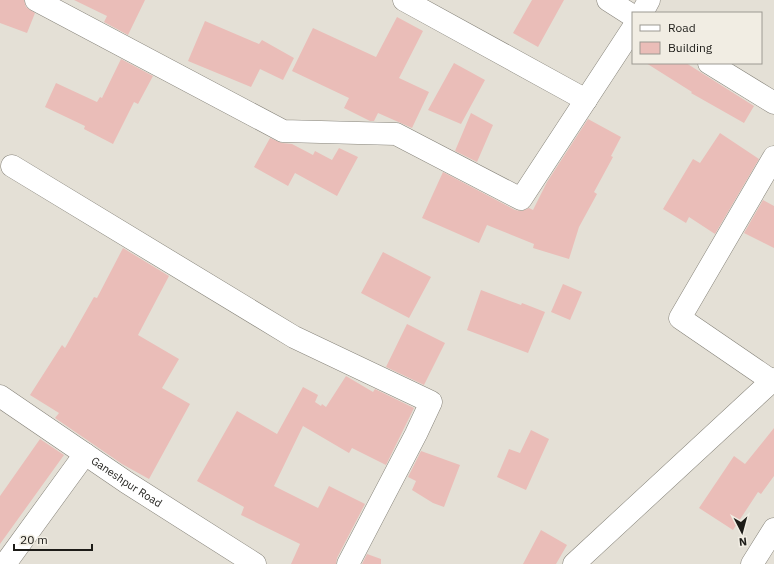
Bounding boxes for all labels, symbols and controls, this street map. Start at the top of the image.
legend [632,12,762,64]
text: Road [668,20,696,35]
text: Building [668,40,713,55]
street label: Ganeshpur Road [89,453,165,510]
north arrow [722,512,762,552]
scale bar [14,526,92,552]
text: 20 m [20,532,48,547]
text: N [738,535,748,549]

